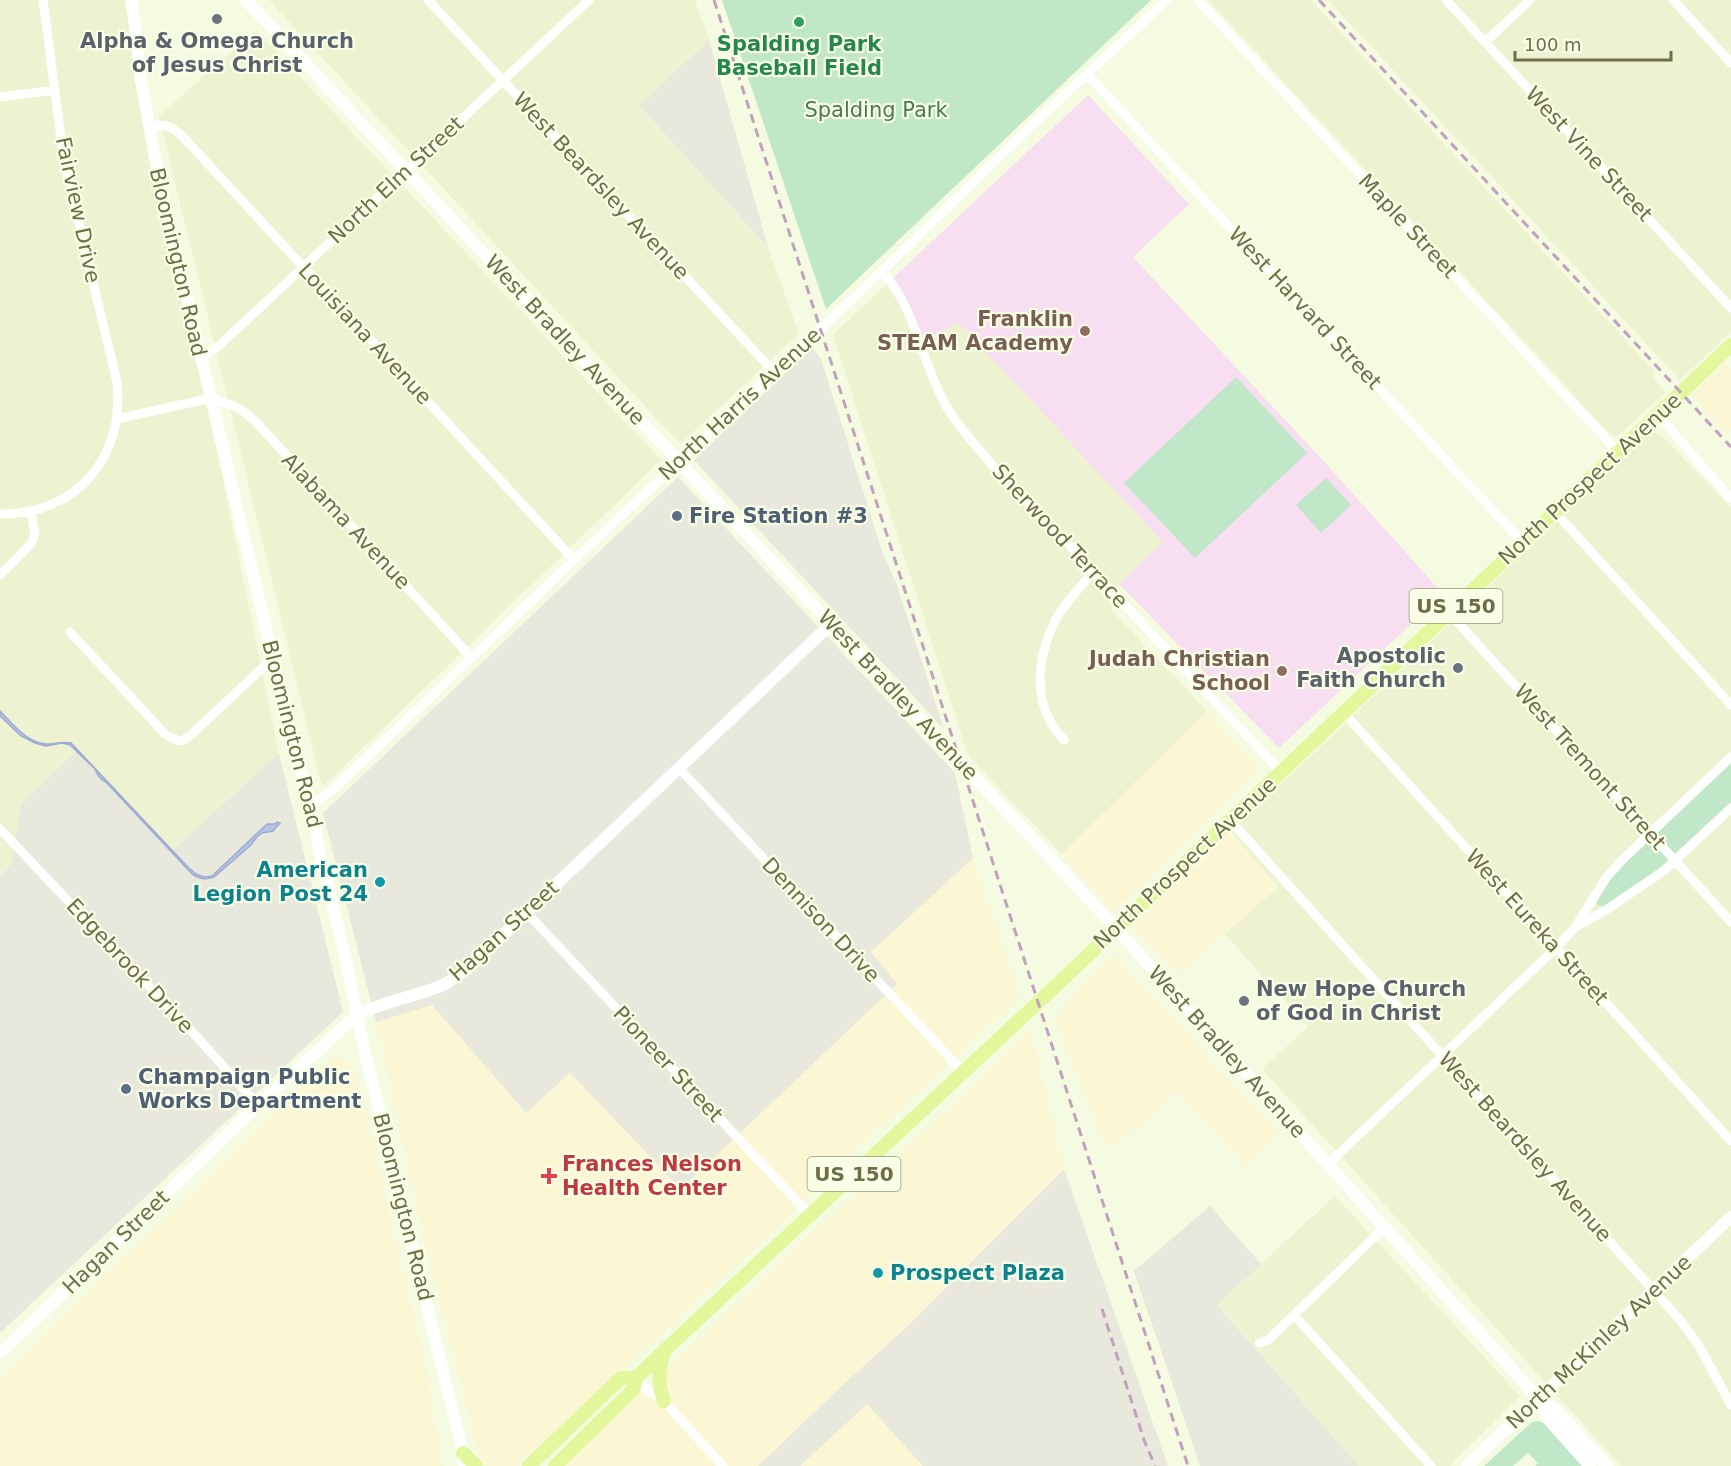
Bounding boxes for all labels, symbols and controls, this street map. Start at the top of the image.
marker: Alpha & Omega Church of Jesus Christ [210,12,224,26]
marker: Spalding Park Baseball Field [792,15,806,29]
scale bar [1515,24,1671,62]
place label: Alpha & Omega Church of Jesus Christ [80,29,354,77]
place label: Spalding Park Baseball Field [716,32,882,80]
text: 100 m [1524,34,1582,55]
street label: West Vine Street [1521,82,1657,226]
street label: West Beardsley Avenue [508,88,694,284]
park label: Spalding Park [804,98,948,122]
street label: North Elm Street [324,111,468,249]
street label: Fairview Drive [51,135,105,285]
street label: Bloomington Road [145,165,211,359]
street label: Maple Street [1354,169,1462,283]
street label: West Harvard Street [1224,222,1386,394]
street label: West Bradley Avenue [480,250,650,430]
street label: Louisiana Avenue [294,259,436,409]
place label: Franklin STEAM Academy [877,307,1073,355]
street label: North Harris Avenue [654,323,826,485]
marker: Franklin STEAM Academy [1078,324,1092,338]
street label: North Prospect Avenue [1494,388,1686,570]
street label: Alabama Avenue [277,448,415,594]
street label: Sherwood Terrace [987,459,1133,613]
place label: Fire Station #3 [689,504,868,528]
marker: Fire Station #3 [670,509,684,523]
road number: US 150 [1410,589,1502,623]
street label: West Bradley Avenue [813,605,983,785]
street label: Bloomington Road [257,638,327,830]
place label: Apostolic Faith Church [1296,644,1446,692]
place label: Judah Christian School [1087,647,1270,695]
marker: Apostolic Faith Church [1451,661,1465,675]
marker: Judah Christian School [1275,664,1289,678]
street label: West Tremont Street [1509,679,1671,855]
street label: North Prospect Avenue [1089,772,1281,954]
street label: West Eureka Street [1461,844,1613,1010]
street label: Dennison Drive [757,853,885,987]
place label: American Legion Post 24 [193,858,368,906]
marker: American Legion Post 24 [373,875,387,889]
street label: Hagan Street [444,876,564,986]
street label: Edgebrook Drive [62,894,198,1038]
street label: West Bradley Avenue [1143,961,1311,1143]
place label: New Hope Church of God in Christ [1256,977,1466,1025]
marker: New Hope Church of God in Christ [1237,994,1251,1008]
street label: Pioneer Street [608,1001,728,1127]
street label: West Beardsley Avenue [1433,1047,1617,1247]
place label: Champaign Public Works Department [138,1065,361,1113]
marker: Champaign Public Works Department [119,1082,133,1096]
street label: Bloomington Road [368,1111,438,1303]
place label: Frances Nelson Health Center [562,1152,742,1200]
road number: US 150 [808,1157,900,1191]
marker: Frances Nelson Health Center [540,1167,558,1185]
street label: Hagan Street [58,1185,174,1299]
street label: North McKinley Avenue [1502,1250,1696,1434]
place label: Prospect Plaza [890,1261,1065,1285]
marker: Prospect Plaza [871,1266,885,1280]

